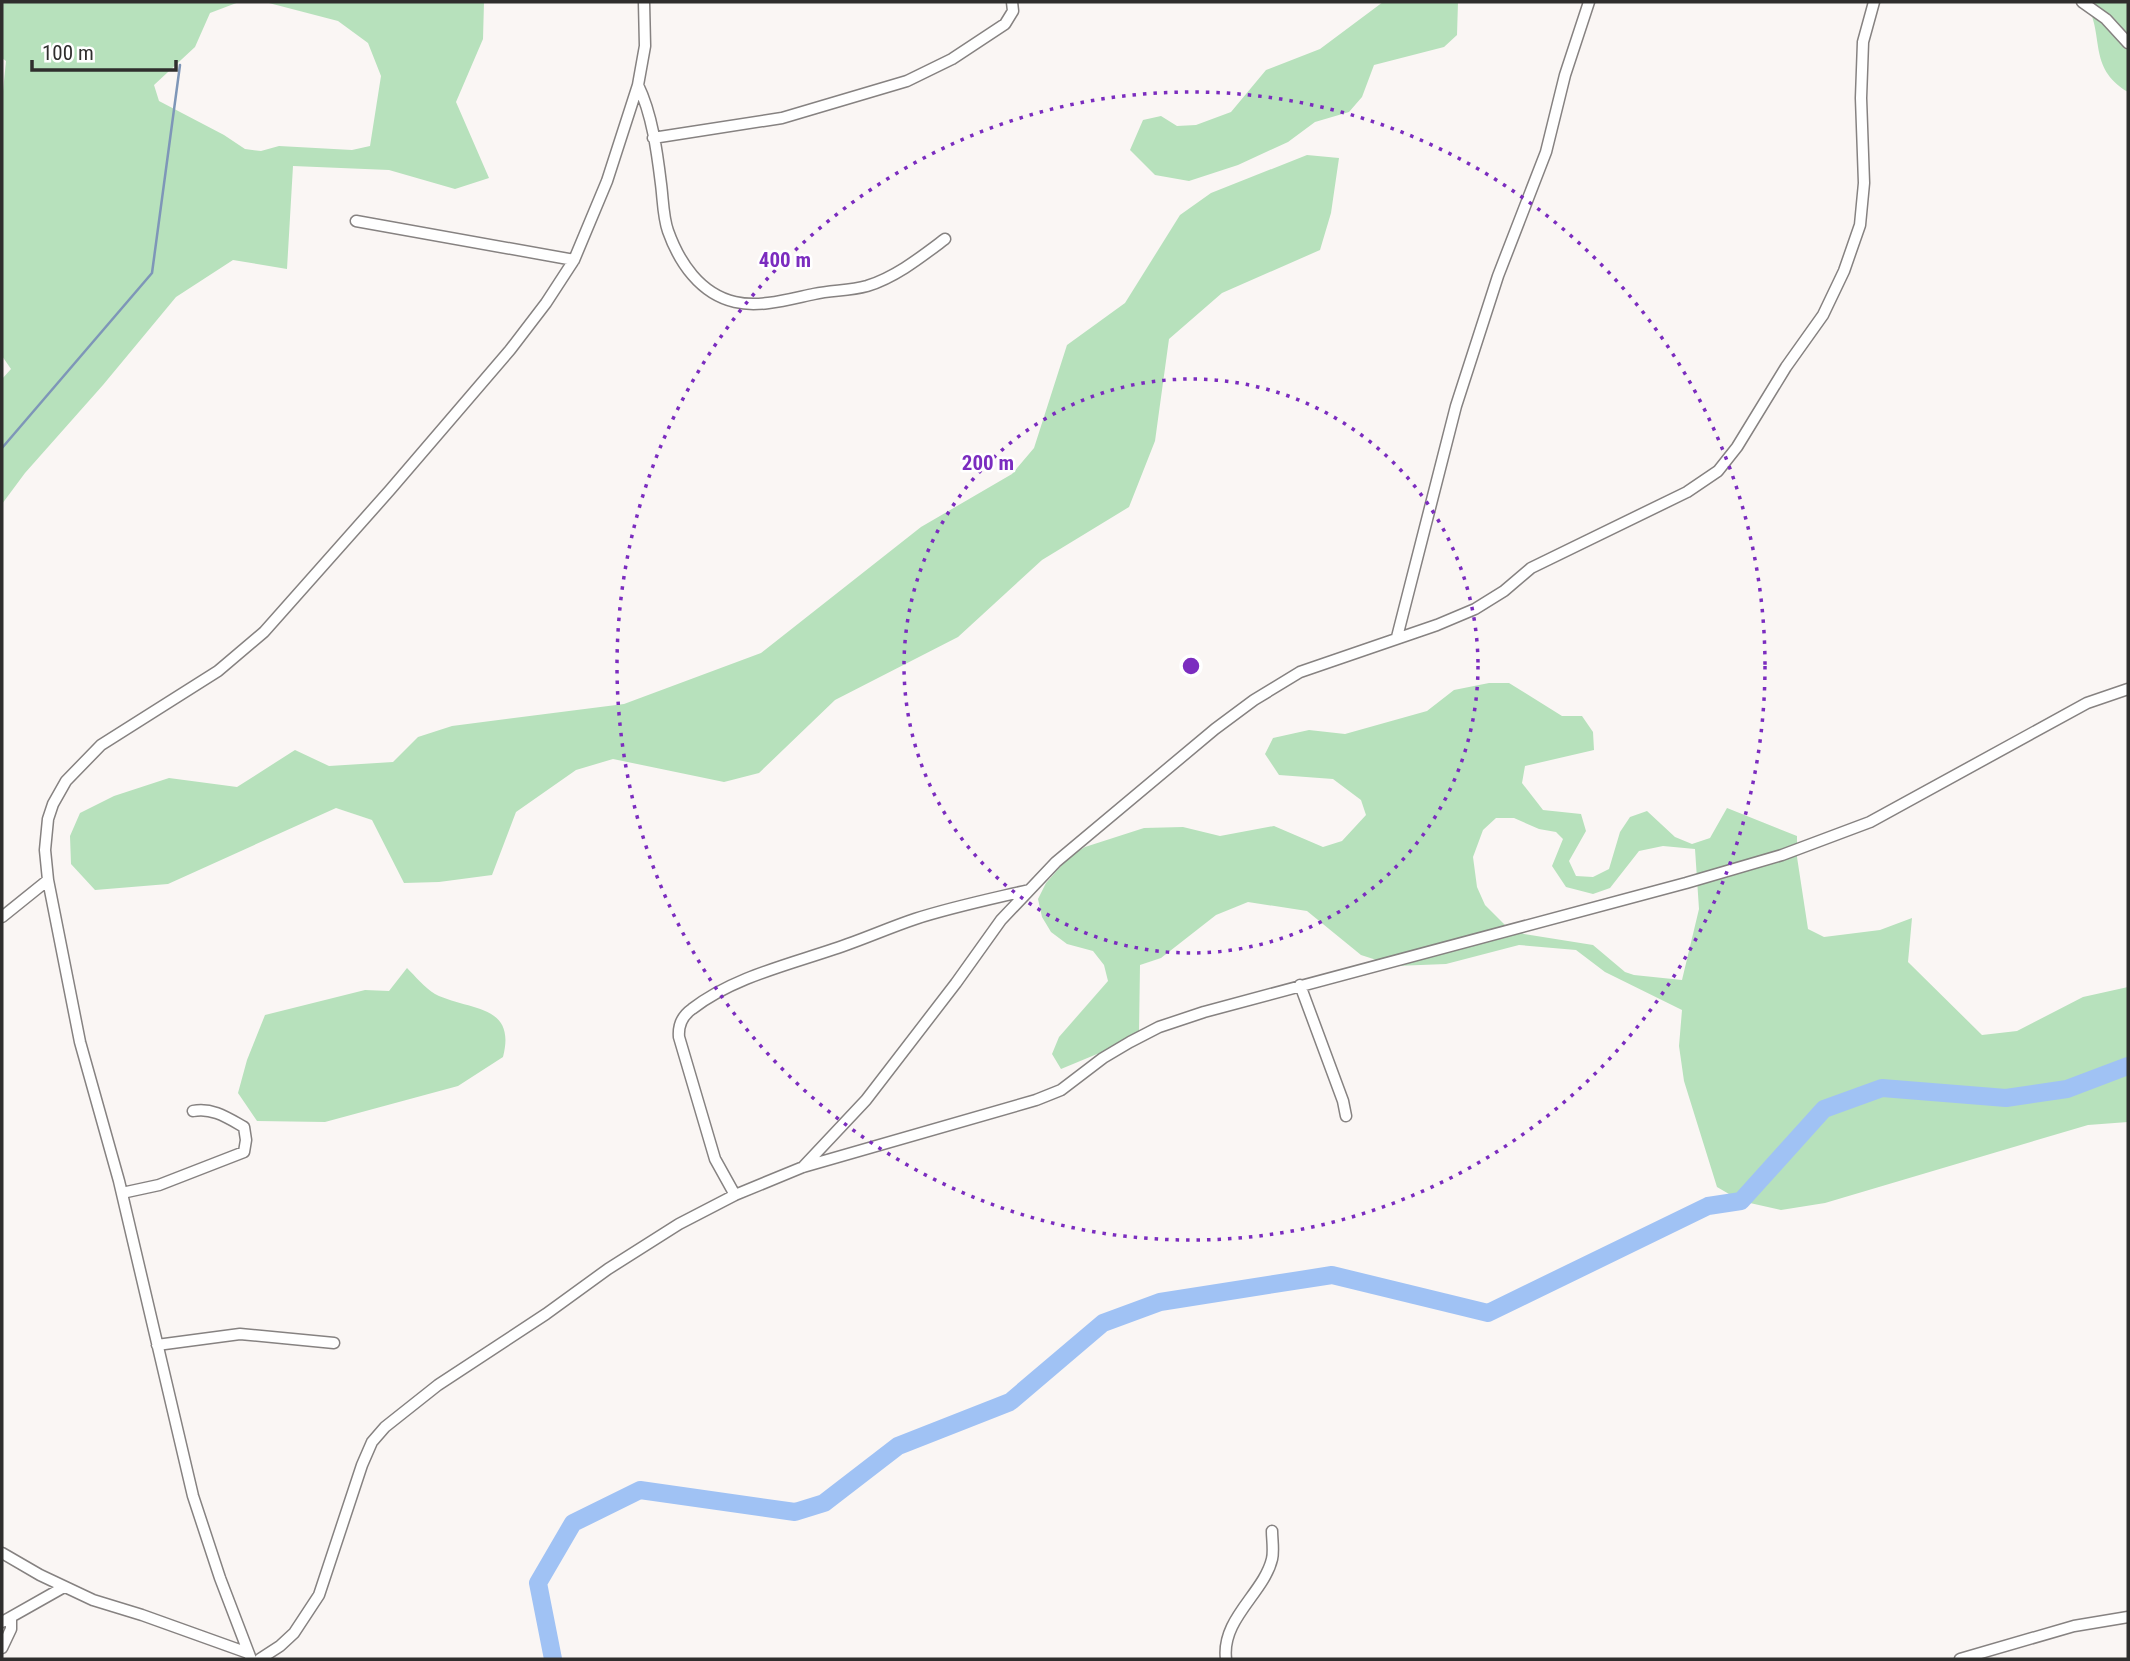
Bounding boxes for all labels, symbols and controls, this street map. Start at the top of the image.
scale bar [32,28,175,72]
text: 100 m [42,41,94,65]
text: 400 m [759,248,811,272]
text: 200 m [962,451,1014,475]
centre of rings [1179,654,1203,678]

